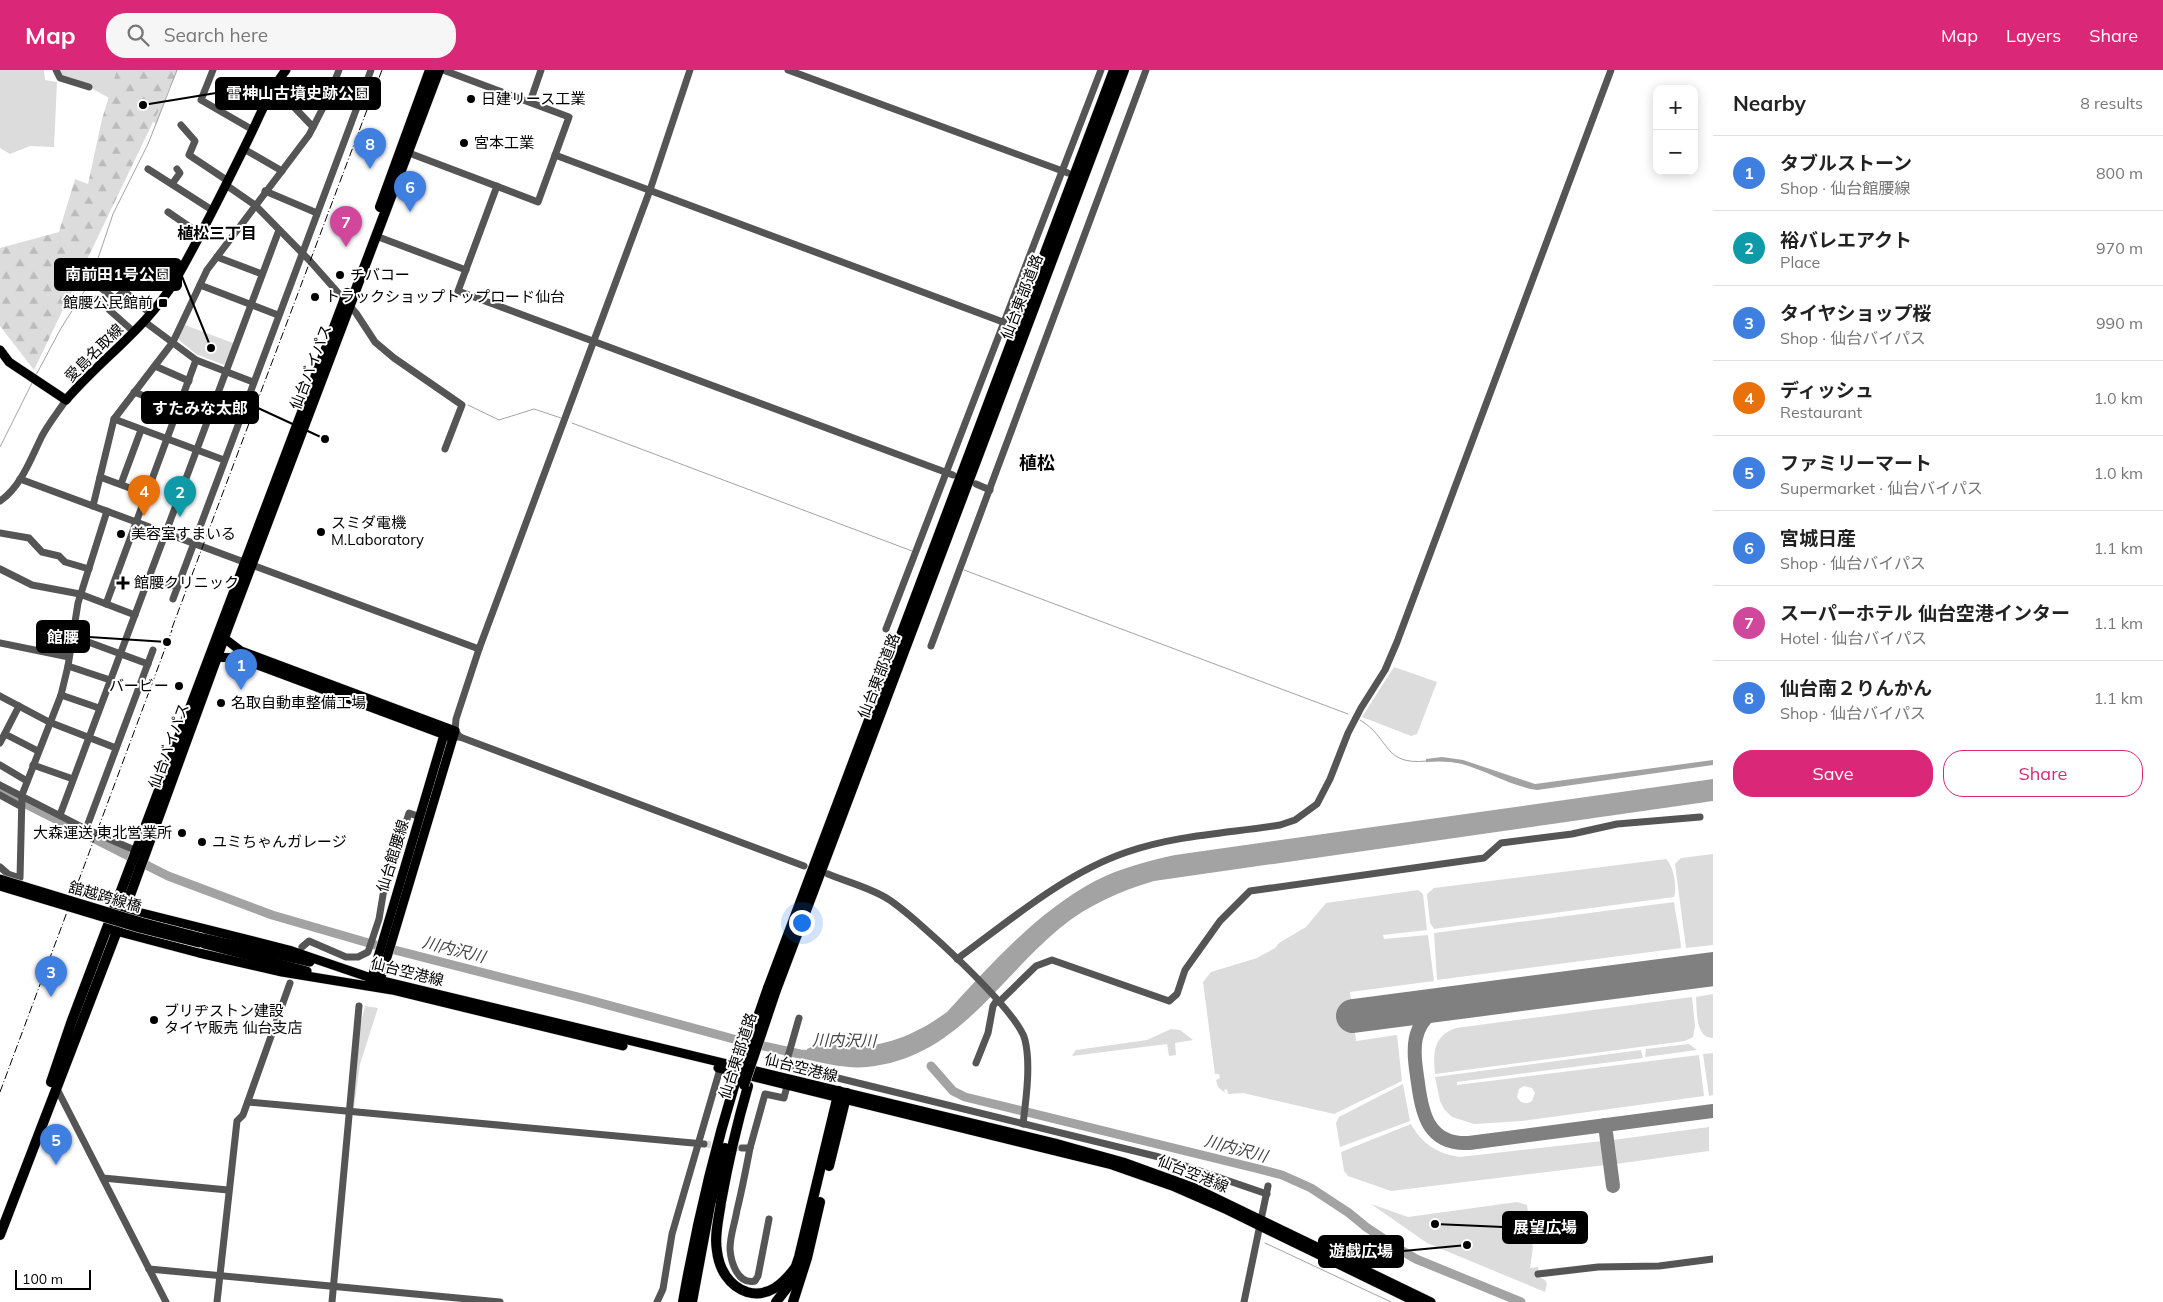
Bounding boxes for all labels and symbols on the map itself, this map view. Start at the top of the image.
callout: 雷神山古墳史跡公園 [216,78,380,109]
text: 雷神山古墳史跡公園 [226,83,370,103]
place label: 日建リース工業 [481,89,585,108]
marker: 日建リース工業 [465,93,477,105]
pin: 8 [354,128,386,169]
place label: 宮本工業 [474,133,534,152]
marker: 宮本工業 [458,137,470,149]
pin: 6 [394,171,426,212]
pin: 7 [330,206,362,247]
district label: 植松三丁目 [177,223,257,243]
street label: 仙台東部道路 [997,251,1047,342]
callout: 南前田1号公園 [55,259,181,290]
text: 南前田1号公園 [65,264,171,284]
place label: チバコー [350,265,410,284]
marker: チバコー [334,269,346,281]
place label: トラックショップトップロード仙台 [325,287,565,306]
marker: トラックショップトップロード仙台 [309,291,321,303]
place label: 館腰公民館前 [63,293,153,312]
marker: 館腰公民館前 [157,297,169,309]
street label: 愛島名取線 [60,319,127,386]
street label: 仙台バイパス [286,322,335,412]
callout: すたみな太郎 [142,392,258,423]
text: すたみな太郎 [152,398,248,418]
district label: 植松 [1019,451,1055,474]
pin: 4 [128,475,160,516]
pin: 2 [164,476,196,517]
place label: スミダ電機 M.Laboratory [331,513,424,549]
place label: 美容室すまいる [131,524,236,543]
marker: スミダ電機 M.Laboratory [315,526,327,538]
marker: 美容室すまいる [115,528,127,540]
place label: 館腰クリニック [134,573,239,592]
marker: 館腰クリニック [116,576,130,590]
callout: 館腰 [37,621,89,652]
text: 館腰 [47,627,79,647]
street label: 仙台東部道路 [854,630,904,721]
pin: 1 [225,649,257,690]
place label: バービー [109,676,169,695]
marker: バービー [173,680,185,692]
place label: 名取自動車整備工場 [231,693,366,712]
marker: 名取自動車整備工場 [215,697,227,709]
street label: 仙台バイパス [144,700,193,791]
street label: 仙台館腰線 [372,817,413,895]
place label: 大森運送 東北営業所 [33,823,172,842]
marker: 大森運送 東北営業所 [176,827,188,839]
place label: ユミちゃんガレージ [212,832,347,851]
marker: ユミちゃんガレージ [196,836,208,848]
street label: 舘越跨線橋 [66,877,144,916]
your location [789,910,815,936]
water label: 川内沢川 [421,932,489,967]
street label: 仙台空港線 [368,953,446,990]
pin: 3 [35,956,67,997]
place label: ブリヂストン建設 タイヤ販売 仙台支店 [164,1001,302,1037]
street label: 仙台東部道路 [715,1010,760,1102]
marker: ブリヂストン建設 タイヤ販売 仙台支店 [148,1014,160,1026]
water label: 川内沢川 [812,1029,878,1051]
street label: 仙台空港線 [762,1049,840,1086]
pin: 5 [40,1124,72,1165]
water label: 川内沢川 [1202,1130,1271,1166]
street label: 仙台空港線 [1155,1151,1232,1196]
callout: 展望広場 [1503,1212,1587,1243]
text: 展望広場 [1513,1217,1577,1237]
callout: 遊戯広場 [1319,1236,1403,1267]
text: 遊戯広場 [1329,1241,1393,1261]
scale bar [15,1267,91,1290]

